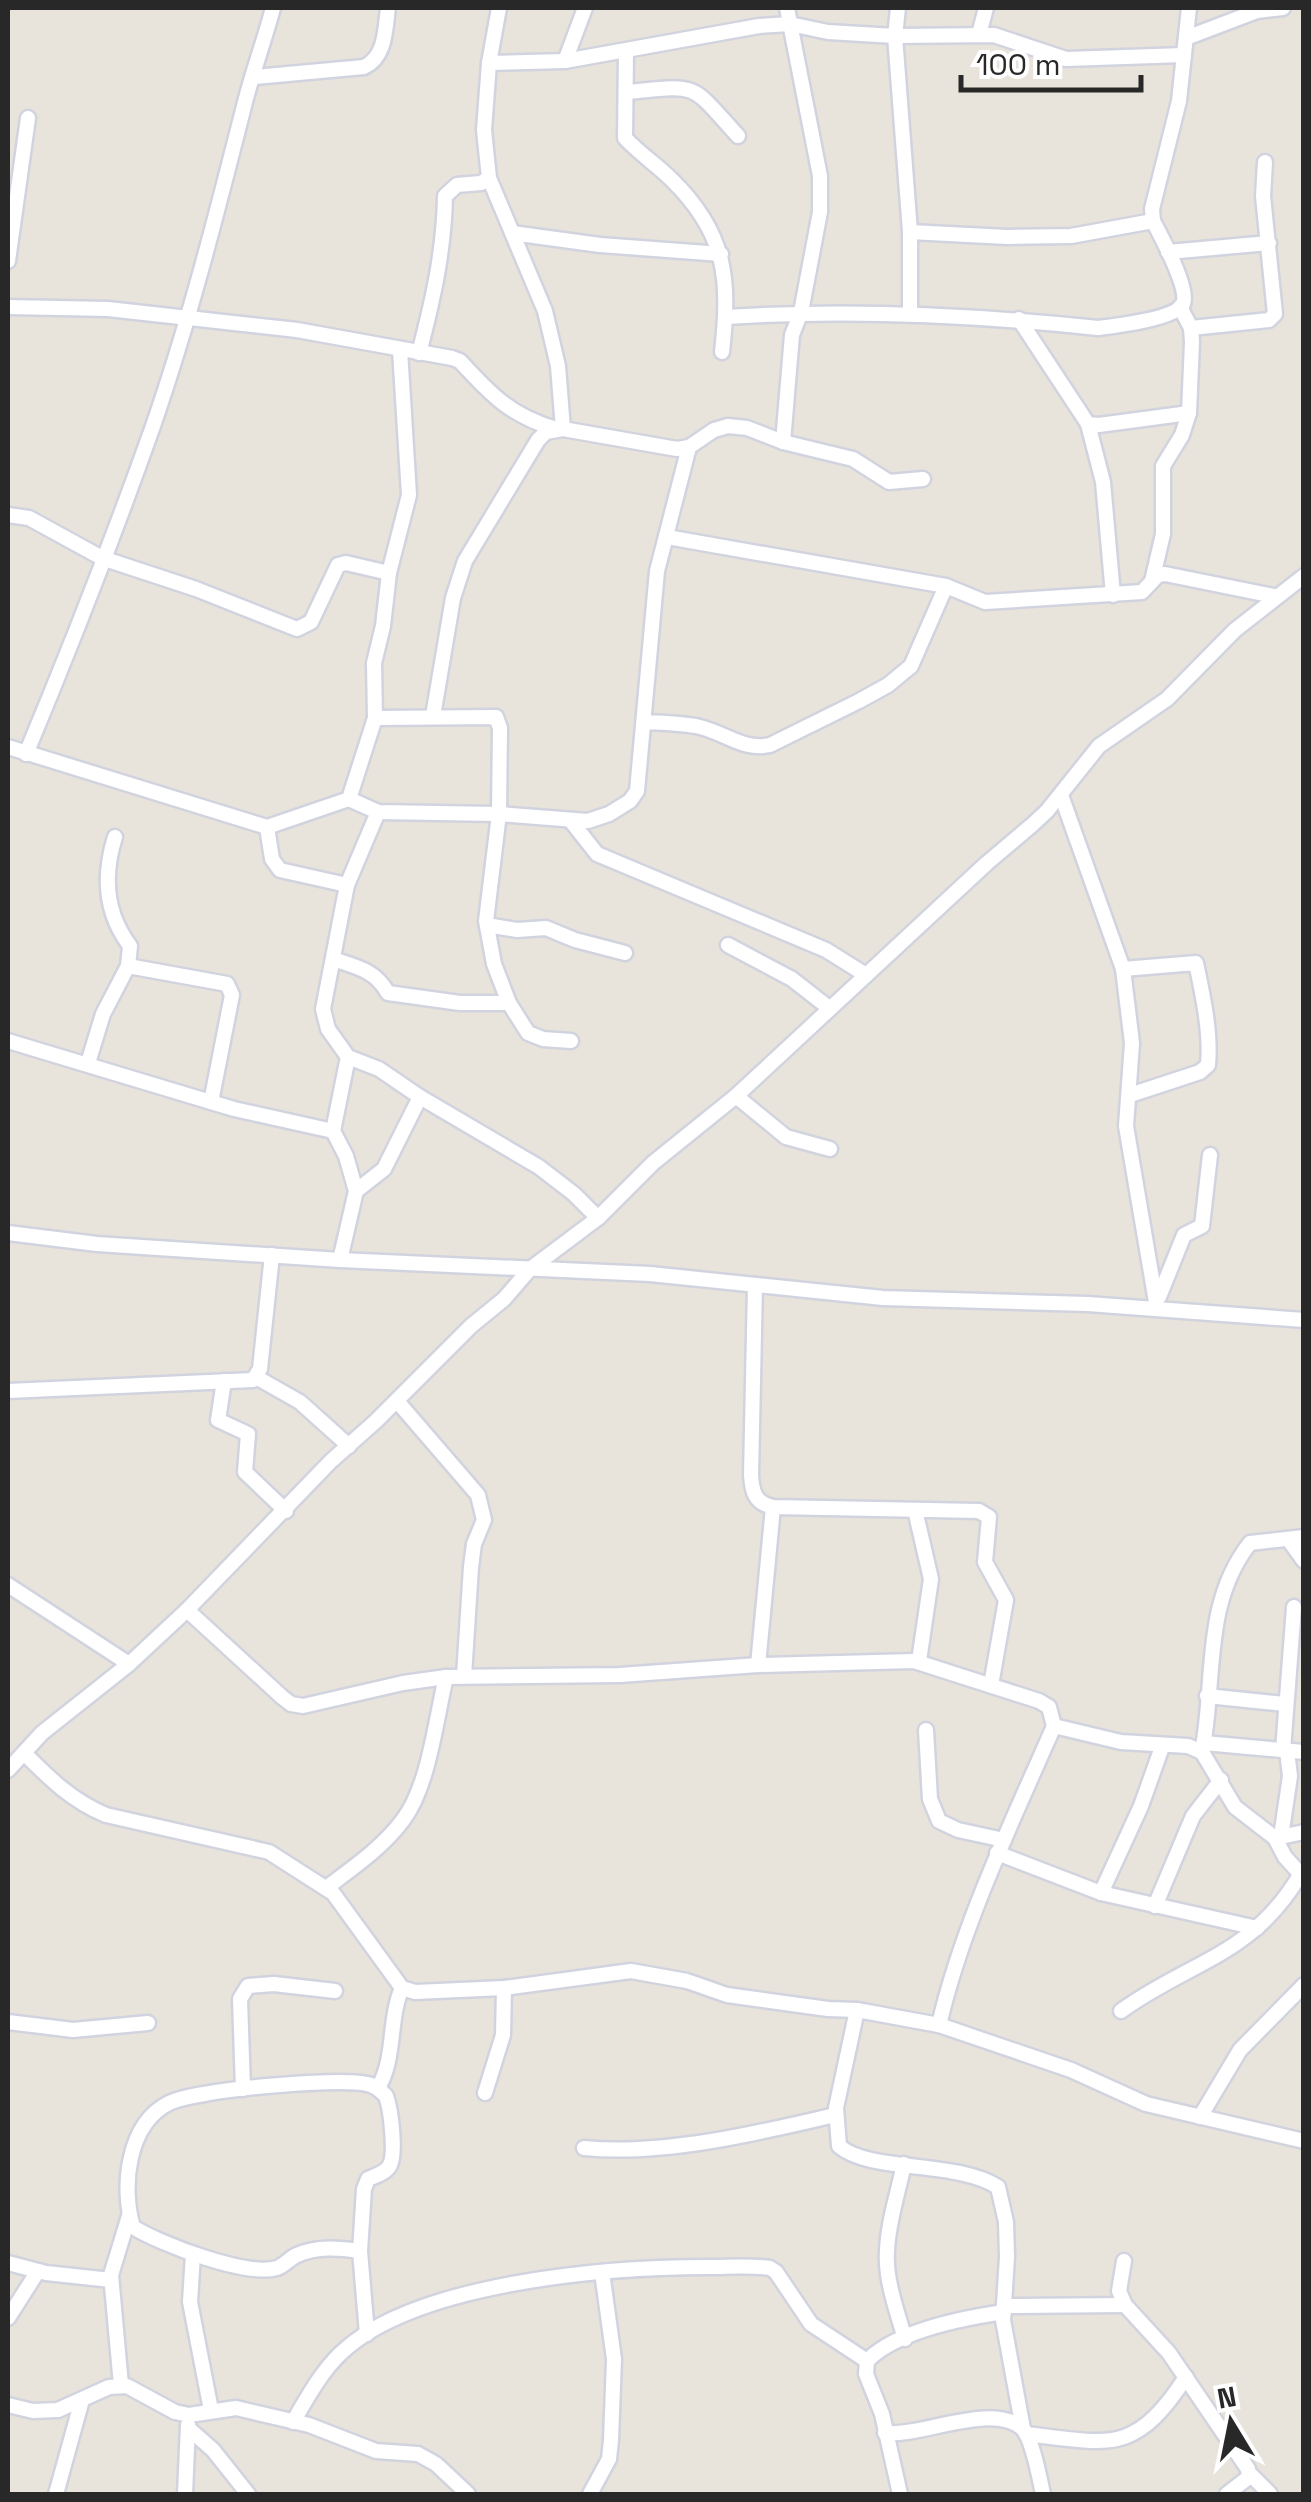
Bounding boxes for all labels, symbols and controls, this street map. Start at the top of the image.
scale bar [961,30,1141,92]
text: 100 m [976,45,1061,84]
north arrow [1181,2372,1281,2472]
text: N [1214,2378,1239,2417]

